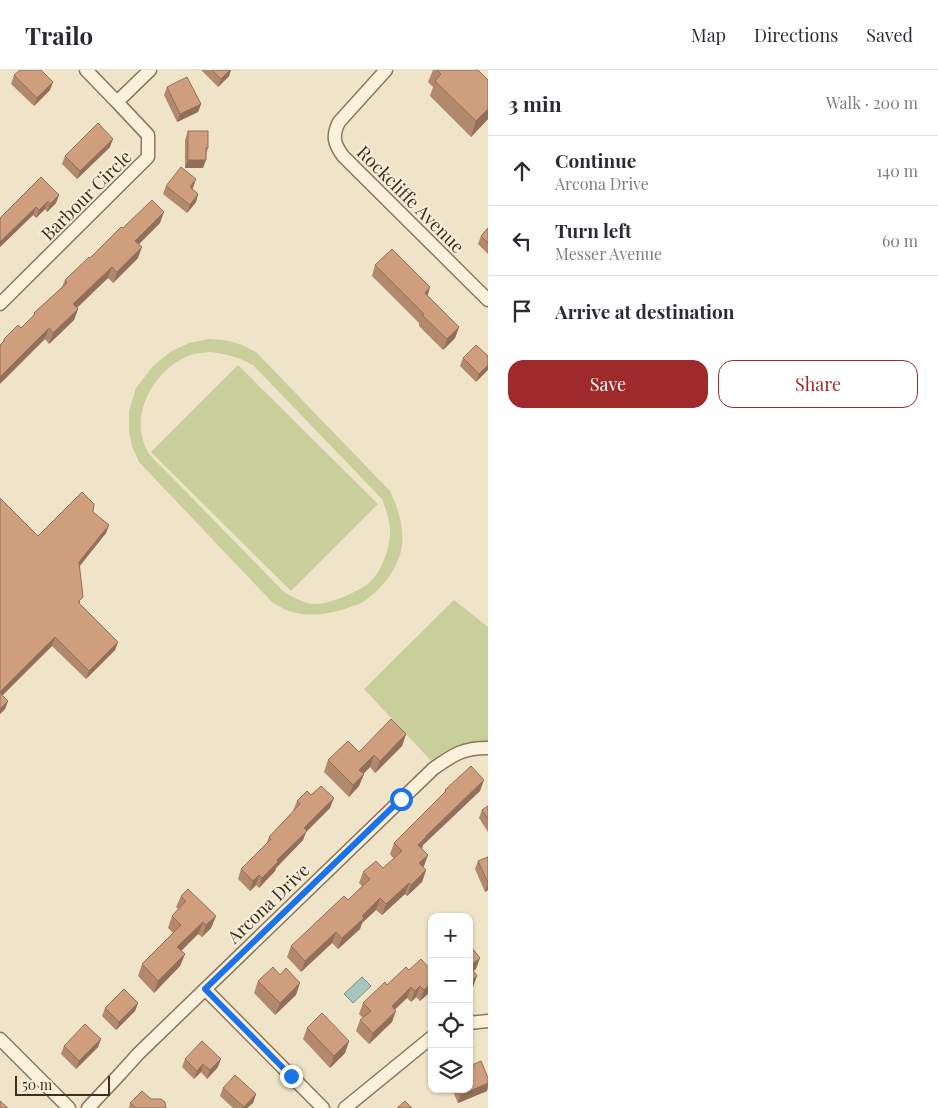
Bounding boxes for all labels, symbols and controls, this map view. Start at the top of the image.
text: Trailo [25,19,93,51]
text: Map [691,23,726,47]
text: Directions [754,23,838,47]
text: Saved [866,23,913,47]
text: 3 min [508,89,562,117]
text: Walk · 200 m [826,92,918,113]
street label: Rockcliffe Avenue [352,140,470,258]
street label: Barbour Circle [36,145,136,245]
text: Continue [555,147,636,173]
icon: ahead [508,157,536,185]
text: 140 m [876,160,918,181]
text: Arcona Drive [555,173,649,194]
text: Turn left [555,217,632,243]
icon: left [508,227,536,255]
text: 60 m [882,230,918,251]
text: Messer Avenue [555,243,662,264]
icon: arrive [508,297,536,325]
text: Arrive at destination [555,298,735,324]
button: Save [508,360,708,408]
button: Share [718,360,918,408]
route start [390,788,413,811]
street label: Arcona Drive [221,858,314,949]
map controls [428,913,473,1093]
button: + [428,913,473,958]
button: − [428,958,473,1003]
button: locate [428,1003,473,1048]
button: layers [428,1048,473,1093]
route end [280,1065,303,1088]
scale bar [15,1073,110,1096]
text: 50 m [22,1075,52,1094]

